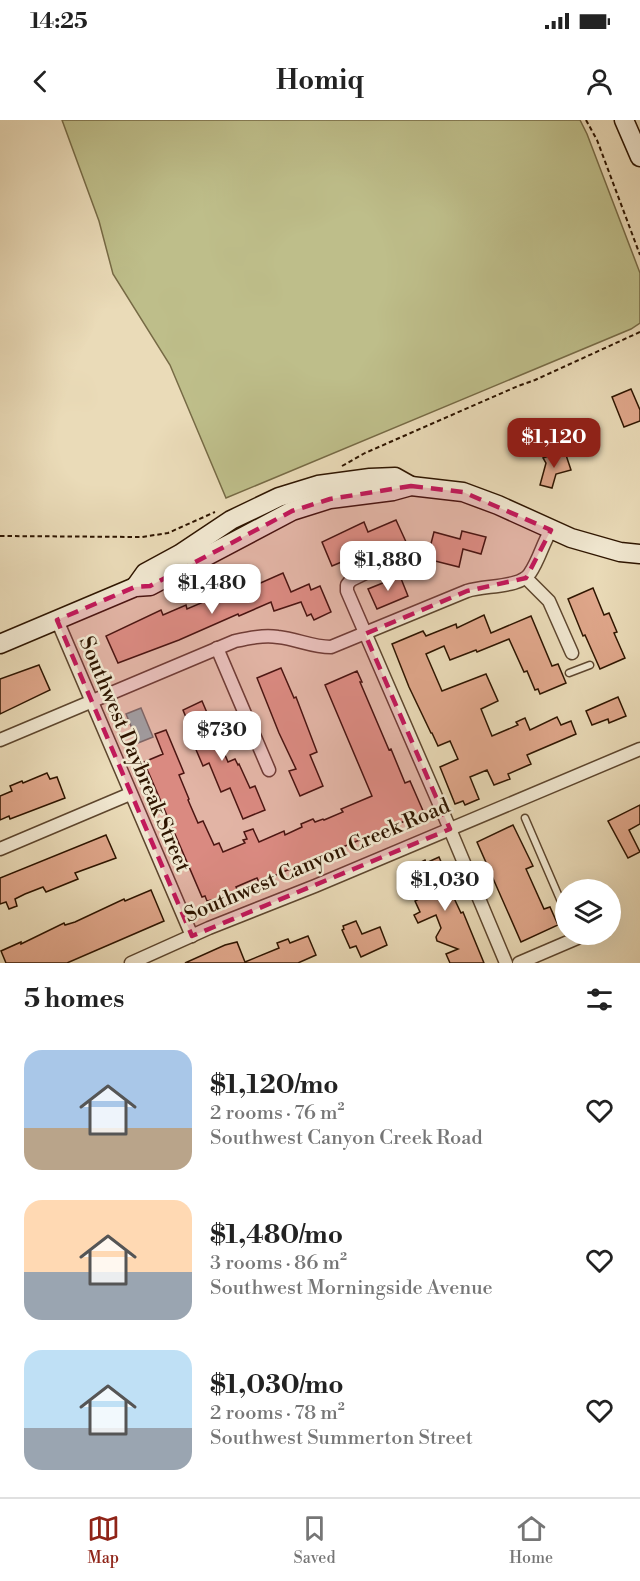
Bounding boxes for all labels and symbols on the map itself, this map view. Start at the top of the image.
pin: $1,120 [505,418,603,469]
pin: $1,880 [339,541,437,592]
pin: $1,480 [163,564,261,615]
street label: Southwest Daybreak Street [73,633,196,877]
pin: $730 [186,711,258,762]
street label: Southwest Canyon Creek Road [181,793,454,929]
pin: $1,030 [396,861,494,912]

